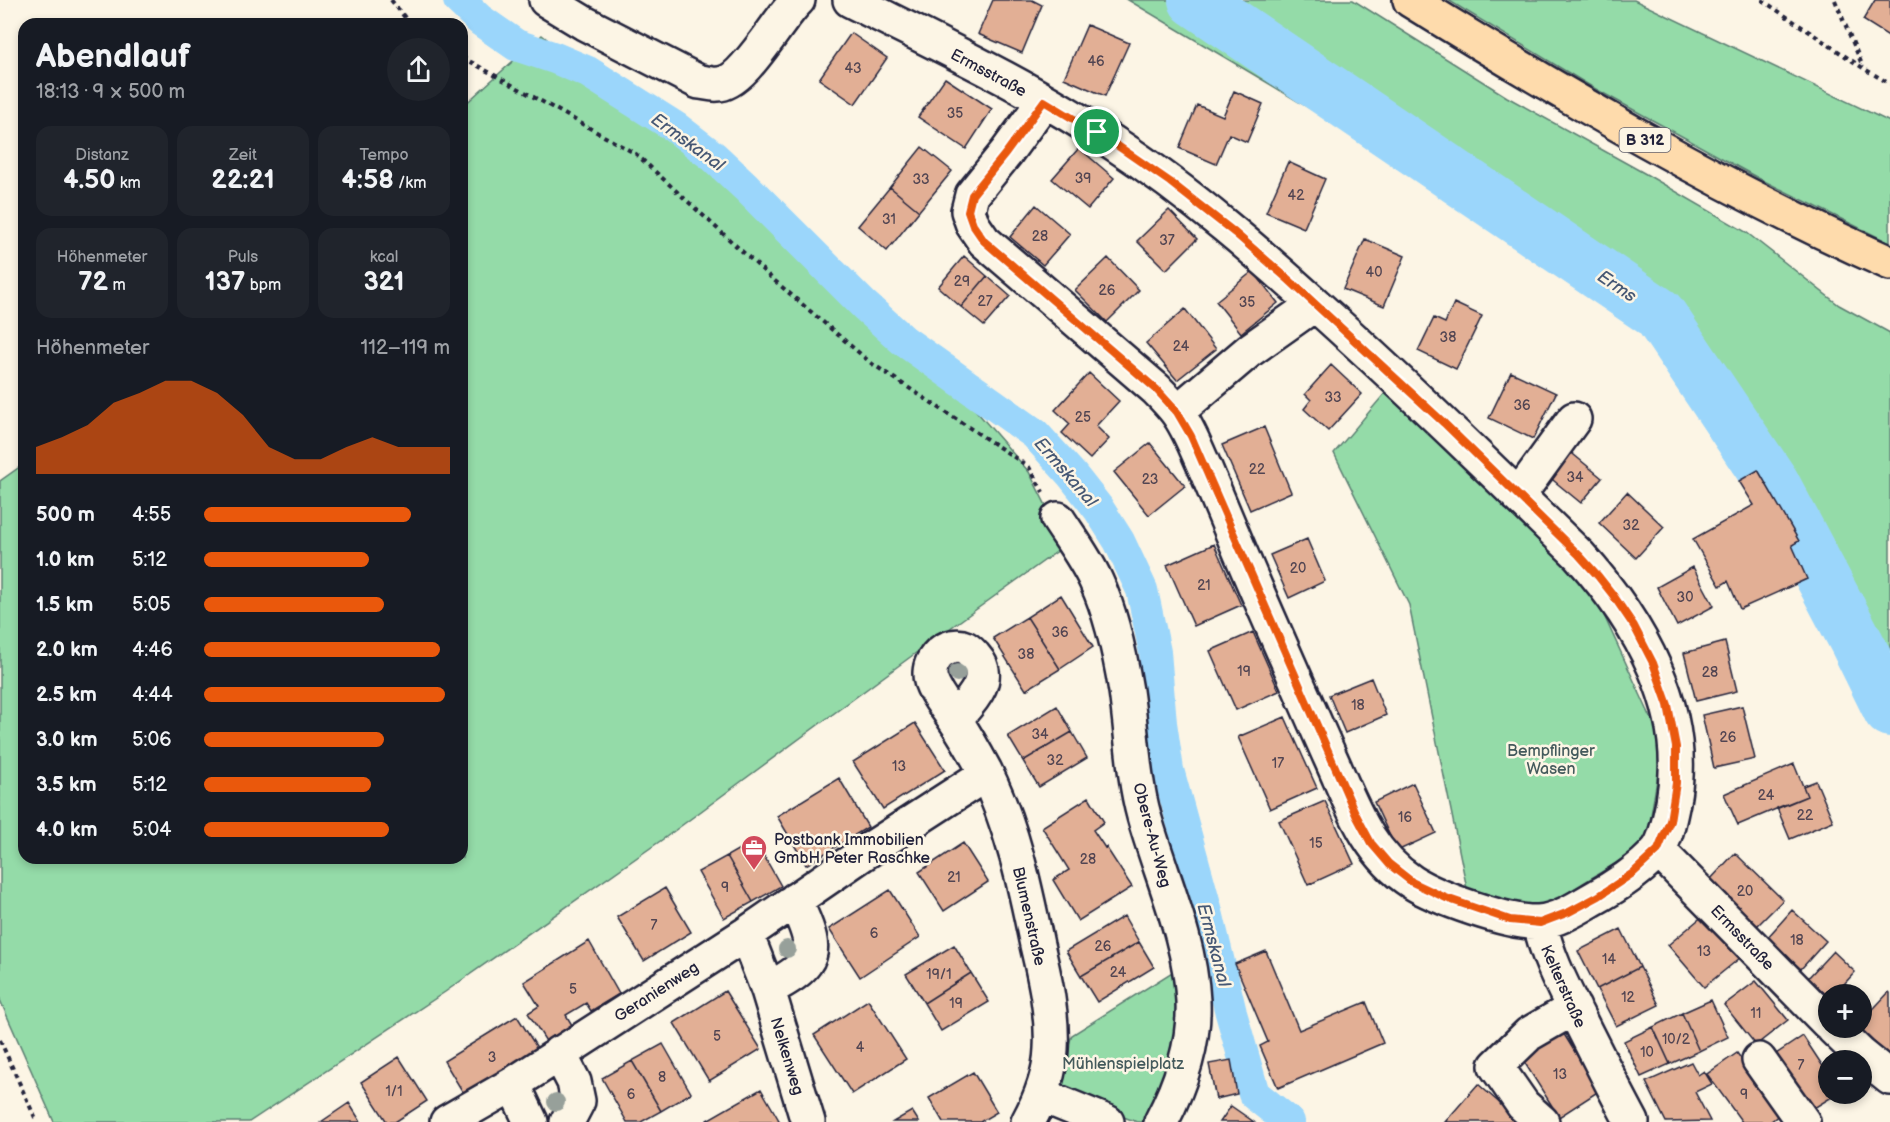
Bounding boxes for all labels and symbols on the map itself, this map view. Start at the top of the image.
street label: Ermsstraße [947,45,1030,101]
house number: 46 [1087,53,1105,70]
house number: 43 [844,60,862,77]
house number: 35 [947,105,963,122]
pin [1071,106,1122,157]
water label: Ermskanal [647,109,729,176]
road number: B 312 [1620,128,1670,152]
house number: 39 [1075,170,1091,187]
house number: 33 [912,171,930,188]
house number: 42 [1288,187,1305,204]
house number: 31 [882,211,896,228]
house number: 28 [1032,228,1048,245]
house number: 37 [1159,232,1175,249]
house number: 40 [1366,264,1382,281]
water label: Erms [1593,266,1640,307]
house number: 29 [954,273,970,290]
house number: 26 [1099,282,1116,299]
house number: 27 [977,293,993,310]
house number: 35 [1239,294,1255,311]
house number: 38 [1440,329,1456,346]
house number: 24 [1173,338,1190,355]
house number: 33 [1324,389,1342,406]
house number: 36 [1513,397,1531,414]
house number: 25 [1075,409,1091,426]
water label: Ermskanal [1030,433,1102,512]
house number: 22 [1249,461,1266,478]
house number: 34 [1566,469,1584,486]
house number: 23 [1142,471,1158,488]
house number: 32 [1623,517,1640,534]
house number: 20 [1290,560,1306,577]
house number: 21 [1197,577,1211,594]
house number: 30 [1677,589,1693,606]
house number: 36 [1051,624,1069,641]
house number: 38 [1018,646,1034,663]
house number: 19 [1237,663,1251,680]
house number: 28 [1702,664,1718,681]
house number: 18 [1351,697,1365,714]
house number: 34 [1031,726,1049,743]
house number: 26 [1720,729,1737,746]
park label: Bempflinger Wasen [1507,742,1595,779]
house number: 32 [1047,752,1064,769]
house number: 17 [1272,755,1284,772]
house number: 13 [892,758,906,775]
street label: Obere-Au-Weg [1128,781,1175,890]
house number: 24 [1758,787,1775,804]
house number: 22 [1797,807,1814,824]
house number: 16 [1398,809,1412,826]
place label: Postbank Immobilien GmbH Peter Raschke [774,831,931,868]
office icon: Postbank Immobilien GmbH Peter Raschke [739,833,769,871]
house number: 15 [1309,835,1323,852]
house number: 28 [1080,851,1096,868]
street label: Blumenstraße [1008,865,1049,968]
house number: 21 [947,869,961,886]
house number: 9 [721,879,729,896]
house number: 20 [1737,883,1753,900]
water label: Ermskanal [1192,901,1235,990]
street label: Ermsstraße [1706,902,1778,975]
house number: 7 [651,917,658,934]
house number: 6 [870,925,879,942]
house number: 18 [1790,932,1804,949]
house number: 26 [1095,938,1112,955]
street label: Kelterstraße [1536,942,1590,1031]
house number: 13 [1697,943,1711,960]
house number: 14 [1602,951,1616,968]
street label: Geranienweg [611,958,702,1027]
house number: 24 [1110,964,1127,981]
house number: 19/1 [926,966,952,983]
house number: 5 [569,981,577,998]
house number: 12 [1621,989,1636,1006]
house number: 19 [949,995,963,1012]
house number: 11 [1751,1005,1761,1022]
street label: Nelkenweg [766,1015,807,1098]
house number: 5 [713,1028,721,1045]
house number: 10/2 [1662,1031,1691,1048]
house number: 4 [856,1039,865,1056]
house number: 10 [1640,1044,1654,1061]
house number: 3 [488,1049,496,1066]
park label: Mühlenspielplatz [1062,1055,1184,1074]
house number: 7 [1798,1057,1805,1074]
house number: 13 [1553,1066,1567,1083]
house number: 8 [658,1069,666,1086]
house number: 1/1 [385,1083,403,1100]
house number: 6 [627,1086,636,1103]
house number: 9 [1740,1086,1748,1103]

